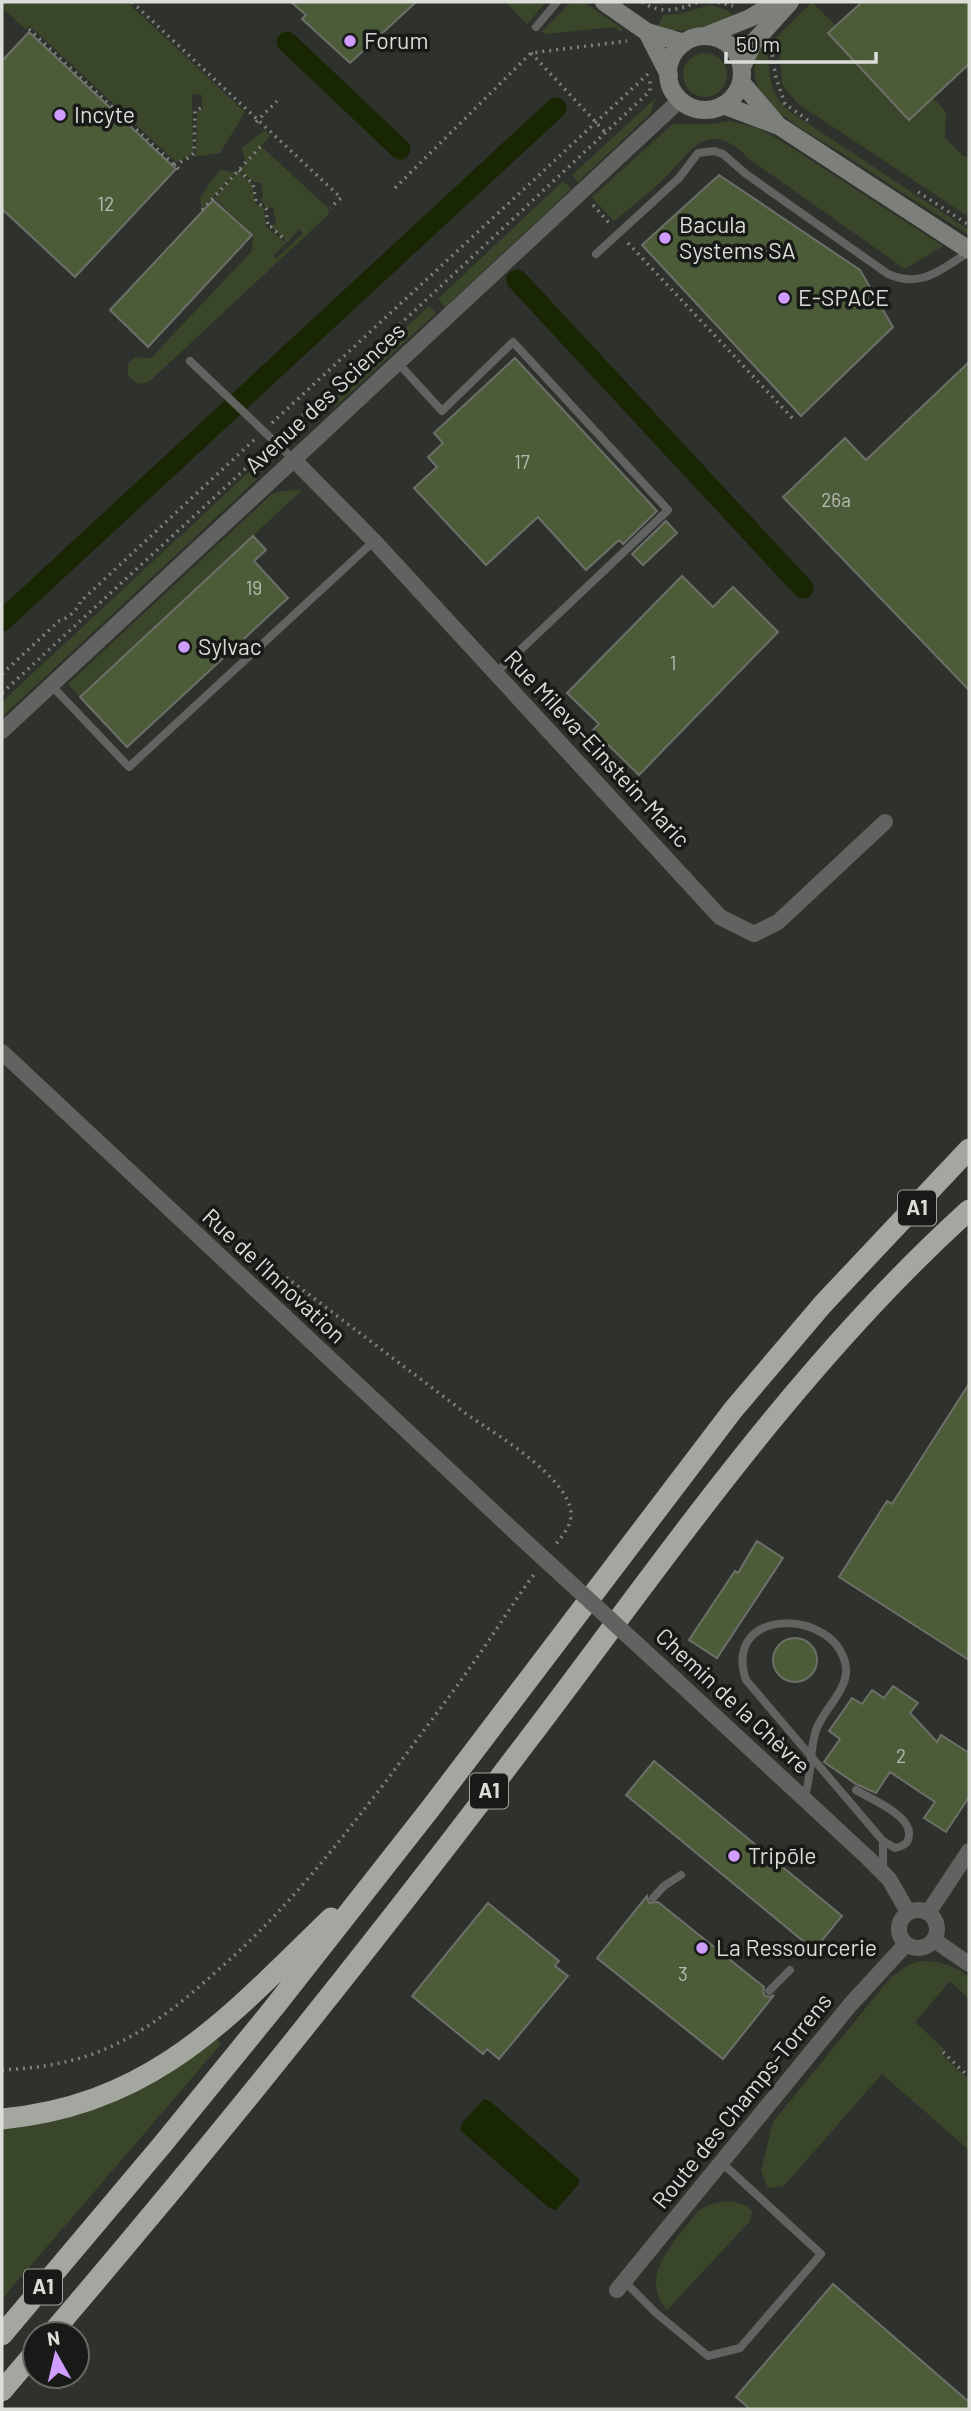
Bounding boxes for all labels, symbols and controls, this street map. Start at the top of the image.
scale bar [726,21,876,65]
place label: Forum [364,26,428,54]
text: 50 m [736,31,780,56]
marker: Forum [342,33,358,49]
place label: Incyte [74,100,135,128]
marker: Incyte [52,107,68,123]
house number: 12 [98,192,114,215]
place label: Bacula Systems SA [679,210,796,264]
marker: Bacula Systems SA [657,230,673,246]
place label: E-SPACE [798,283,889,311]
marker: E-SPACE [776,290,792,306]
street label: Avenue des Sciences [238,316,410,479]
house number: 17 [514,450,530,473]
house number: 26a [821,488,851,511]
house number: 19 [246,576,262,599]
place label: Sylvac [198,632,262,660]
marker: Sylvac [176,639,192,655]
street label: Rue Mileva-Einstein-Maric [499,644,696,853]
house number: 1 [670,651,676,674]
road number: A1 [898,1190,936,1226]
street label: Rue de l'Innovation [197,1202,352,1349]
street label: Chemin de la Chèvre [651,1621,817,1779]
house number: 2 [896,1744,906,1767]
road number: A1 [470,1774,508,1809]
place label: Tripōle [748,1841,817,1869]
marker: Tripōle [726,1848,742,1864]
place label: La Ressourcerie [716,1933,877,1961]
marker: La Ressourcerie [694,1940,710,1956]
house number: 3 [678,1962,688,1985]
street label: Route des Champs-Torrens [646,1987,837,2214]
road number: A1 [24,2270,62,2304]
north arrow [21,2320,91,2390]
text: N [46,2325,61,2350]

